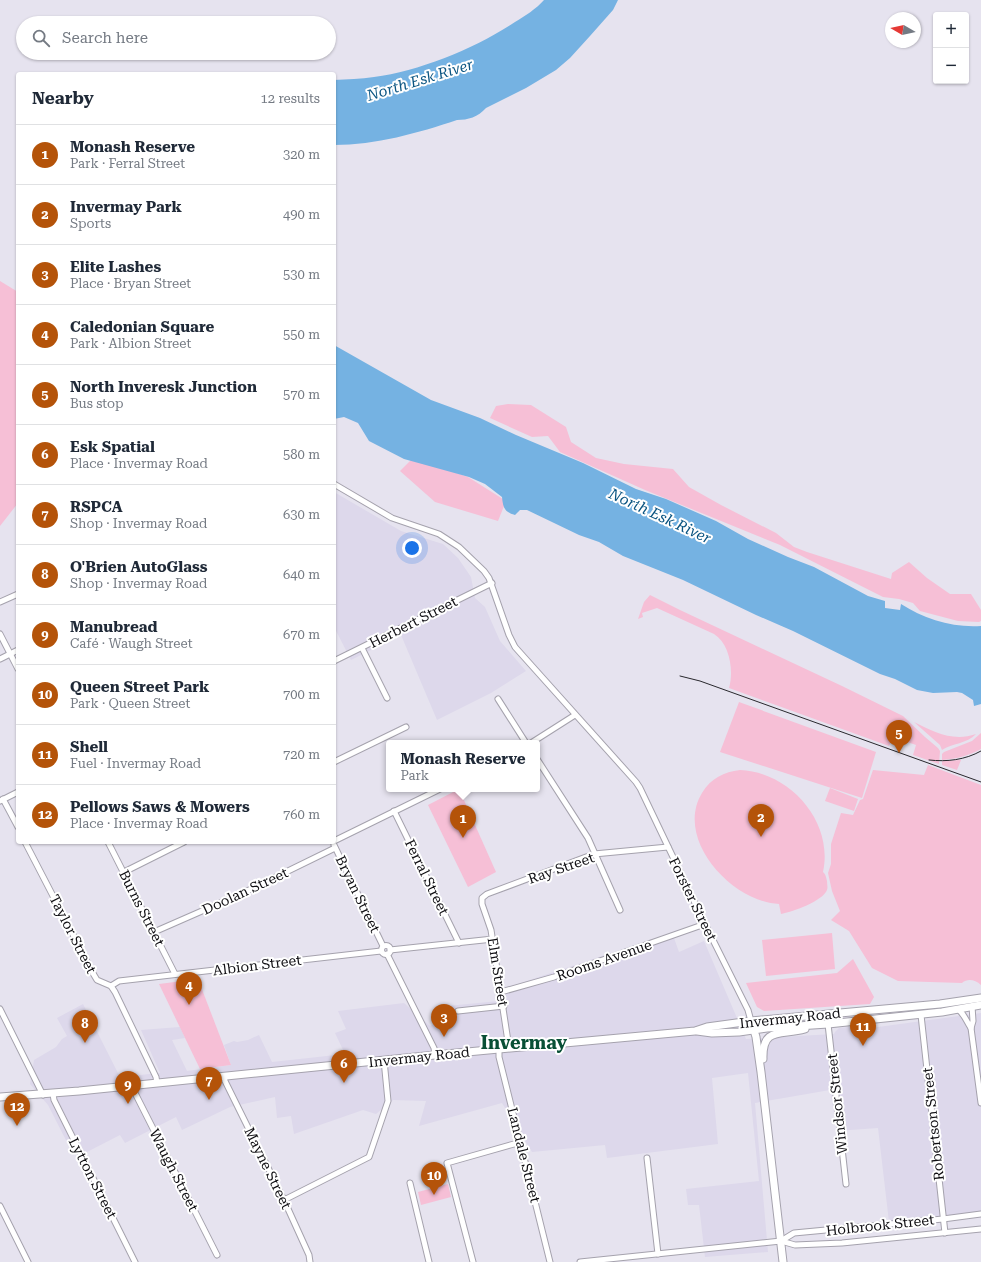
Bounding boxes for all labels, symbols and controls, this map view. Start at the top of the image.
north arrow [885,12,921,48]
map controls [933,12,969,84]
button: + [933,12,969,48]
search box [16,16,336,60]
icon: search [30,27,52,49]
text: Search here [62,29,148,47]
button: − [933,48,969,84]
water label: North Esk River [364,55,476,105]
text: Nearby [32,88,94,108]
text: 12 results [261,91,320,106]
text: Monash Reserve [70,138,195,156]
text: 1 [41,147,49,162]
text: 320 m [283,147,320,162]
text: Park · Ferral Street [70,156,185,171]
text: Invermay Park [70,198,182,216]
text: 2 [41,207,49,222]
text: 490 m [283,207,320,222]
text: Sports [70,216,111,231]
text: Elite Lashes [70,258,161,276]
text: 3 [41,267,49,282]
text: 530 m [283,267,320,282]
text: Place · Bryan Street [70,276,191,291]
text: Caledonian Square [70,318,214,336]
text: 4 [41,327,49,342]
text: 550 m [283,327,320,342]
text: Park · Albion Street [70,336,191,351]
text: North Inveresk Junction [70,378,257,396]
text: 5 [41,387,49,402]
text: 570 m [283,387,320,402]
text: Bus stop [70,396,124,411]
text: Esk Spatial [70,438,155,456]
text: 6 [41,447,49,462]
text: 580 m [283,447,320,462]
text: Place · Invermay Road [70,456,208,471]
water label: North Esk River [605,484,714,548]
text: RSPCA [70,498,123,516]
text: 7 [41,507,49,522]
text: 630 m [283,507,320,522]
text: Shop · Invermay Road [70,516,207,531]
your location [402,538,422,558]
text: O'Brien AutoGlass [70,558,208,576]
text: 8 [41,567,49,582]
text: 640 m [283,567,320,582]
text: Shop · Invermay Road [70,576,207,591]
street label: Herbert Street [366,593,460,651]
text: Manubread [70,618,157,636]
text: 9 [41,627,49,642]
text: 670 m [283,627,320,642]
text: Café · Waugh Street [70,636,193,651]
text: Queen Street Park [70,678,209,696]
text: 10 [38,687,52,702]
text: 700 m [283,687,320,702]
text: Park · Queen Street [70,696,190,711]
pin: 5 [886,720,912,753]
text: Shell [70,738,108,756]
popup [386,740,540,792]
text: 11 [38,747,52,762]
text: 720 m [283,747,320,762]
text: Monash Reserve [400,750,526,768]
text: Fuel · Invermay Road [70,756,201,771]
text: Park [400,768,429,783]
text: Pellows Saws & Mowers [70,798,250,816]
pin: 2 [748,804,774,837]
pin: 1 [450,805,476,838]
text: 12 [38,807,52,822]
text: 760 m [283,807,320,822]
text: Place · Invermay Road [70,816,208,831]
street label: Ferral Street [402,836,452,918]
street label: Ray Street [526,849,596,887]
street label: Bryan Street [332,853,384,935]
street label: Forster Street [666,855,720,943]
street label: Doolan Street [200,864,290,918]
street label: Burns Street [116,867,168,949]
street label: Taylor Street [46,892,100,976]
street label: Elm Street [485,936,511,1008]
street label: Rooms Avenue [554,936,654,984]
street label: Albion Street [212,952,302,978]
pin: 4 [176,972,202,1005]
pin: 3 [431,1004,457,1037]
street label: Invermay Road [739,1005,841,1031]
pin: 8 [72,1010,98,1043]
pin: 11 [850,1013,876,1046]
district label: Invermay [481,1032,567,1053]
street label: Invermay Road [368,1044,470,1070]
pin: 6 [331,1050,357,1083]
street label: Windsor Street [824,1053,850,1155]
pin: 7 [196,1067,222,1100]
street label: Robertson Street [919,1067,947,1181]
pin: 9 [115,1071,141,1104]
pin: 12 [4,1093,30,1126]
street label: Landale Street [504,1106,544,1204]
street label: Mayne Street [241,1124,295,1212]
street label: Waugh Street [146,1126,202,1214]
street label: Lytton Street [66,1135,120,1221]
pin: 10 [421,1162,447,1195]
street label: Holbrook Street [825,1211,935,1239]

